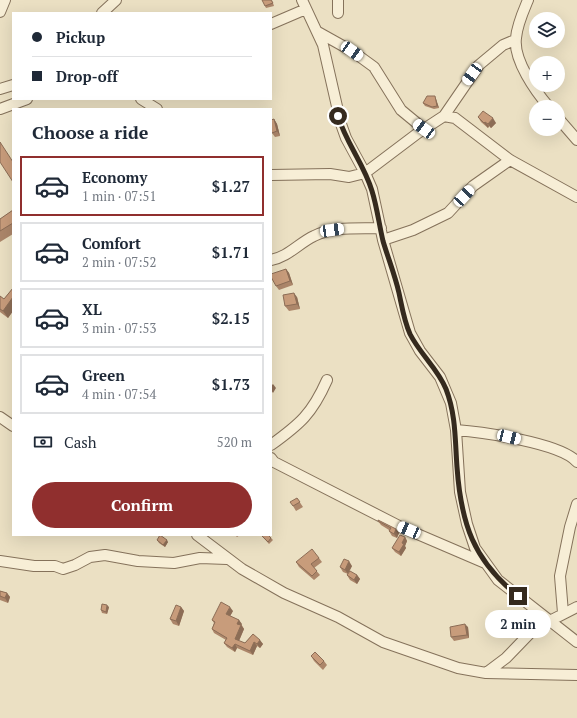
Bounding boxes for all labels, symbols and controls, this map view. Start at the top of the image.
map controls [529,12,565,136]
button: layers [529,12,565,48]
text: Pickup [56,27,105,47]
car [339,39,365,63]
button: + [529,56,565,92]
car [460,61,484,87]
text: Drop-off [56,66,118,86]
button: − [529,100,565,136]
route start [329,107,347,125]
car [411,117,437,141]
text: Choose a ride [32,120,148,144]
text: Economy [82,167,147,187]
icon: car [34,168,70,204]
text: $1.27 [212,176,250,196]
car [451,183,477,209]
text: 1 min · 07:51 [82,187,156,205]
car [319,222,345,238]
text: Comfort [82,233,141,253]
icon: car [34,234,70,270]
text: $1.71 [212,242,250,262]
text: 2 min · 07:52 [82,253,156,271]
text: XL [82,299,102,319]
icon: car [34,300,70,336]
text: $2.15 [212,308,250,328]
text: 3 min · 07:53 [82,319,156,337]
text: Green [82,365,125,385]
icon: car [34,366,70,402]
text: $1.73 [212,374,250,394]
text: 4 min · 07:54 [82,385,156,403]
car [496,428,522,446]
icon: cash [32,431,54,453]
text: Cash [64,432,97,452]
text: 520 m [217,433,252,451]
button: Confirm [32,482,252,528]
car [396,520,422,540]
route end [509,587,527,605]
callout: 2 min [485,610,551,638]
text: 2 min [500,615,536,633]

